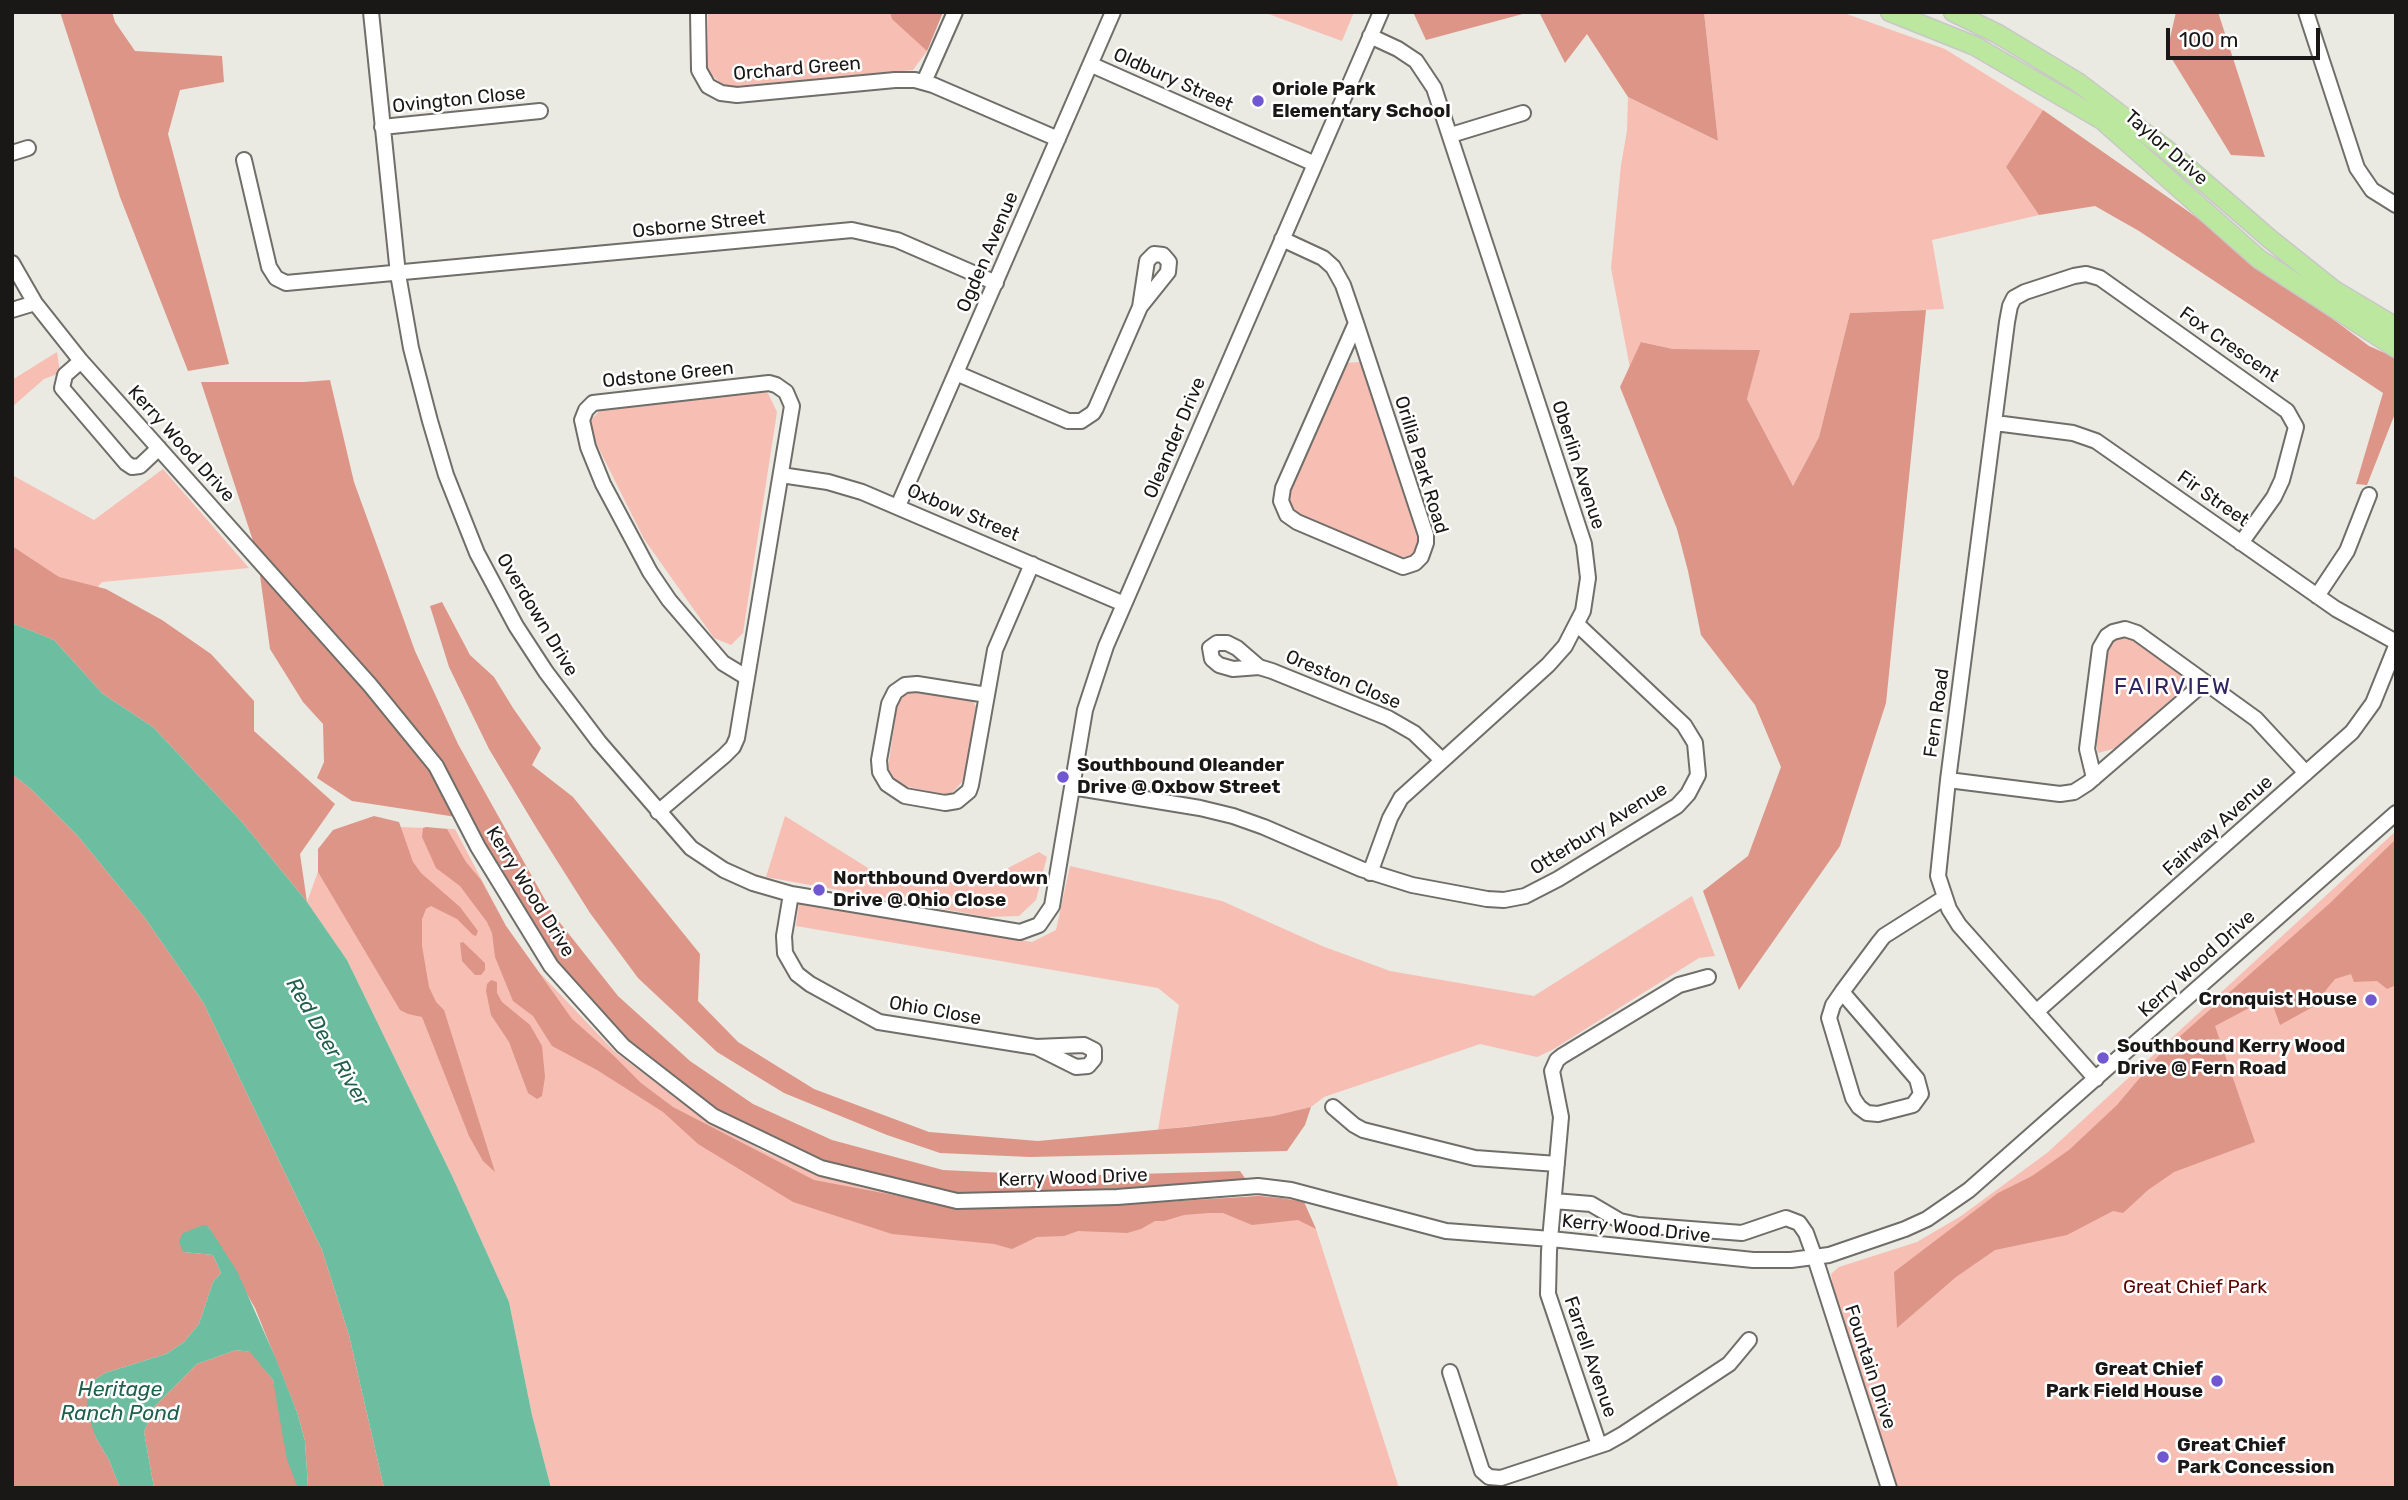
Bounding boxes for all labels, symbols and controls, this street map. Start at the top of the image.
scale bar [2170,14,2324,58]
text: 100 m [2179,27,2238,52]
street label: Oldbury Street [1110,43,1236,117]
street label: Orchard Green [732,52,862,86]
place label: Oriole Park Elementary School [1272,79,1451,123]
street label: Ovington Close [391,82,527,118]
marker: Oriole Park Elementary School [1250,93,1266,109]
street label: Taylor Drive [2120,106,2212,190]
street label: Ogden Avenue [952,188,1024,316]
street label: Osborne Street [631,207,767,243]
street label: Fox Crescent [2175,302,2283,388]
street label: Odstone Green [601,357,735,393]
street label: Oleander Drive [1139,374,1211,502]
street label: Kerry Wood Drive [123,381,239,507]
street label: Orillia Park Road [1389,393,1453,537]
street label: Oberlin Avenue [1546,398,1610,532]
street label: Fir Street [2173,466,2253,532]
street label: Oxbow Street [903,479,1023,547]
street label: Overdown Drive [491,549,583,681]
street label: Oreston Close [1282,645,1404,715]
street label: Fern Road [1919,667,1955,759]
district label: FAIRVIEW [2115,673,2231,701]
place label: Southbound Oleander Drive @ Oxbow Street [1077,755,1284,799]
marker: Southbound Oleander Drive @ Oxbow Street [1055,769,1071,785]
street label: Fairway Avenue [2158,771,2278,881]
street label: Otterbury Avenue [1526,778,1672,880]
street label: Kerry Wood Drive [481,823,579,961]
place label: Northbound Overdown Drive @ Ohio Close [833,868,1048,912]
marker: Northbound Overdown Drive @ Ohio Close [811,882,827,898]
street label: Kerry Wood Drive [2134,906,2260,1022]
water label: Red Deer River [280,973,374,1111]
place label: Cronquist House [2199,989,2357,1011]
street label: Ohio Close [887,992,983,1030]
marker: Cronquist House [2363,992,2379,1008]
place label: Southbound Kerry Wood Drive @ Fern Road [2117,1036,2345,1080]
marker: Southbound Kerry Wood Drive @ Fern Road [2095,1050,2111,1066]
street label: Kerry Wood Drive [998,1164,1148,1192]
street label: Kerry Wood Drive [1561,1210,1711,1248]
park label: Great Chief Park [2123,1277,2267,1299]
street label: Farrell Avenue [1559,1294,1621,1420]
street label: Fountain Drive [1839,1302,1901,1432]
place label: Great Chief Park Field House [2046,1359,2203,1403]
marker: Great Chief Park Field House [2209,1373,2225,1389]
water label: Heritage Ranch Pond [60,1377,180,1427]
place label: Great Chief Park Concession [2177,1435,2335,1479]
marker: Great Chief Park Concession [2155,1449,2171,1465]

